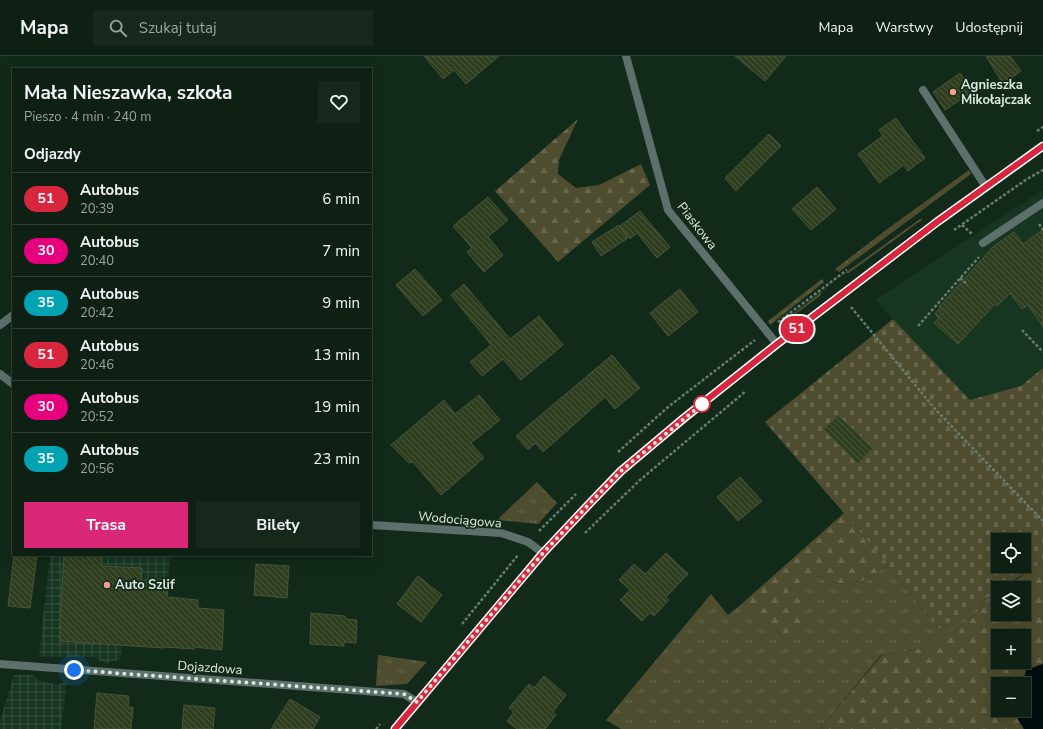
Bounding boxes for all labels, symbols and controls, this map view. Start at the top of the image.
search box [93,10,373,46]
text: Mapa [20,15,69,41]
icon: search [107,17,129,39]
text: Szukaj tutaj [139,18,216,38]
text: Mapa [818,18,853,37]
text: Warstwy [875,18,933,37]
text: Udostępnij [955,18,1023,37]
place label: Agnieszka Mikołajczak [961,76,1032,109]
text: Mała Nieszawka, szkoła [24,80,232,106]
button: heart [318,81,360,123]
marker: Agnieszka Mikołajczak [948,87,958,97]
text: Pieszo · 4 min · 240 m [24,108,151,126]
text: Odjazdy [24,144,81,164]
text: Autobus [80,180,139,200]
text: 51 [38,189,54,208]
text: 6 min [322,189,360,209]
street label: Piaskowa [673,199,721,253]
text: 20:39 [80,200,114,218]
text: Autobus [80,232,139,252]
text: 30 [38,241,54,260]
text: 7 min [322,241,360,261]
text: 20:40 [80,252,114,270]
text: Autobus [80,284,139,304]
text: 35 [38,293,54,312]
text: 9 min [322,293,360,313]
text: 20:42 [80,304,114,322]
line badge: 51 [779,316,815,342]
text: 51 [789,319,805,338]
text: Autobus [80,336,139,356]
text: 51 [38,345,54,364]
text: 13 min [313,345,360,365]
text: 20:46 [80,356,114,374]
text: Autobus [80,388,139,408]
unlabelled marker [693,395,711,413]
text: 30 [38,397,54,416]
text: 19 min [313,397,360,417]
text: 20:52 [80,408,114,426]
text: Autobus [80,440,139,460]
text: 35 [38,449,54,468]
text: 23 min [313,449,360,469]
text: 20:56 [80,460,114,478]
button: Trasa [24,502,188,548]
button: Bilety [196,502,360,548]
street label: Wodociągowa [417,507,503,533]
map controls [991,533,1031,717]
button: locate [991,533,1031,573]
place label: Auto Szlif [115,576,175,594]
marker: Auto Szlif [102,580,112,590]
button: layers [991,581,1031,621]
button: + [991,629,1031,669]
street label: Dojazdowa [177,657,243,679]
your location [64,660,84,680]
button: − [991,677,1031,717]

